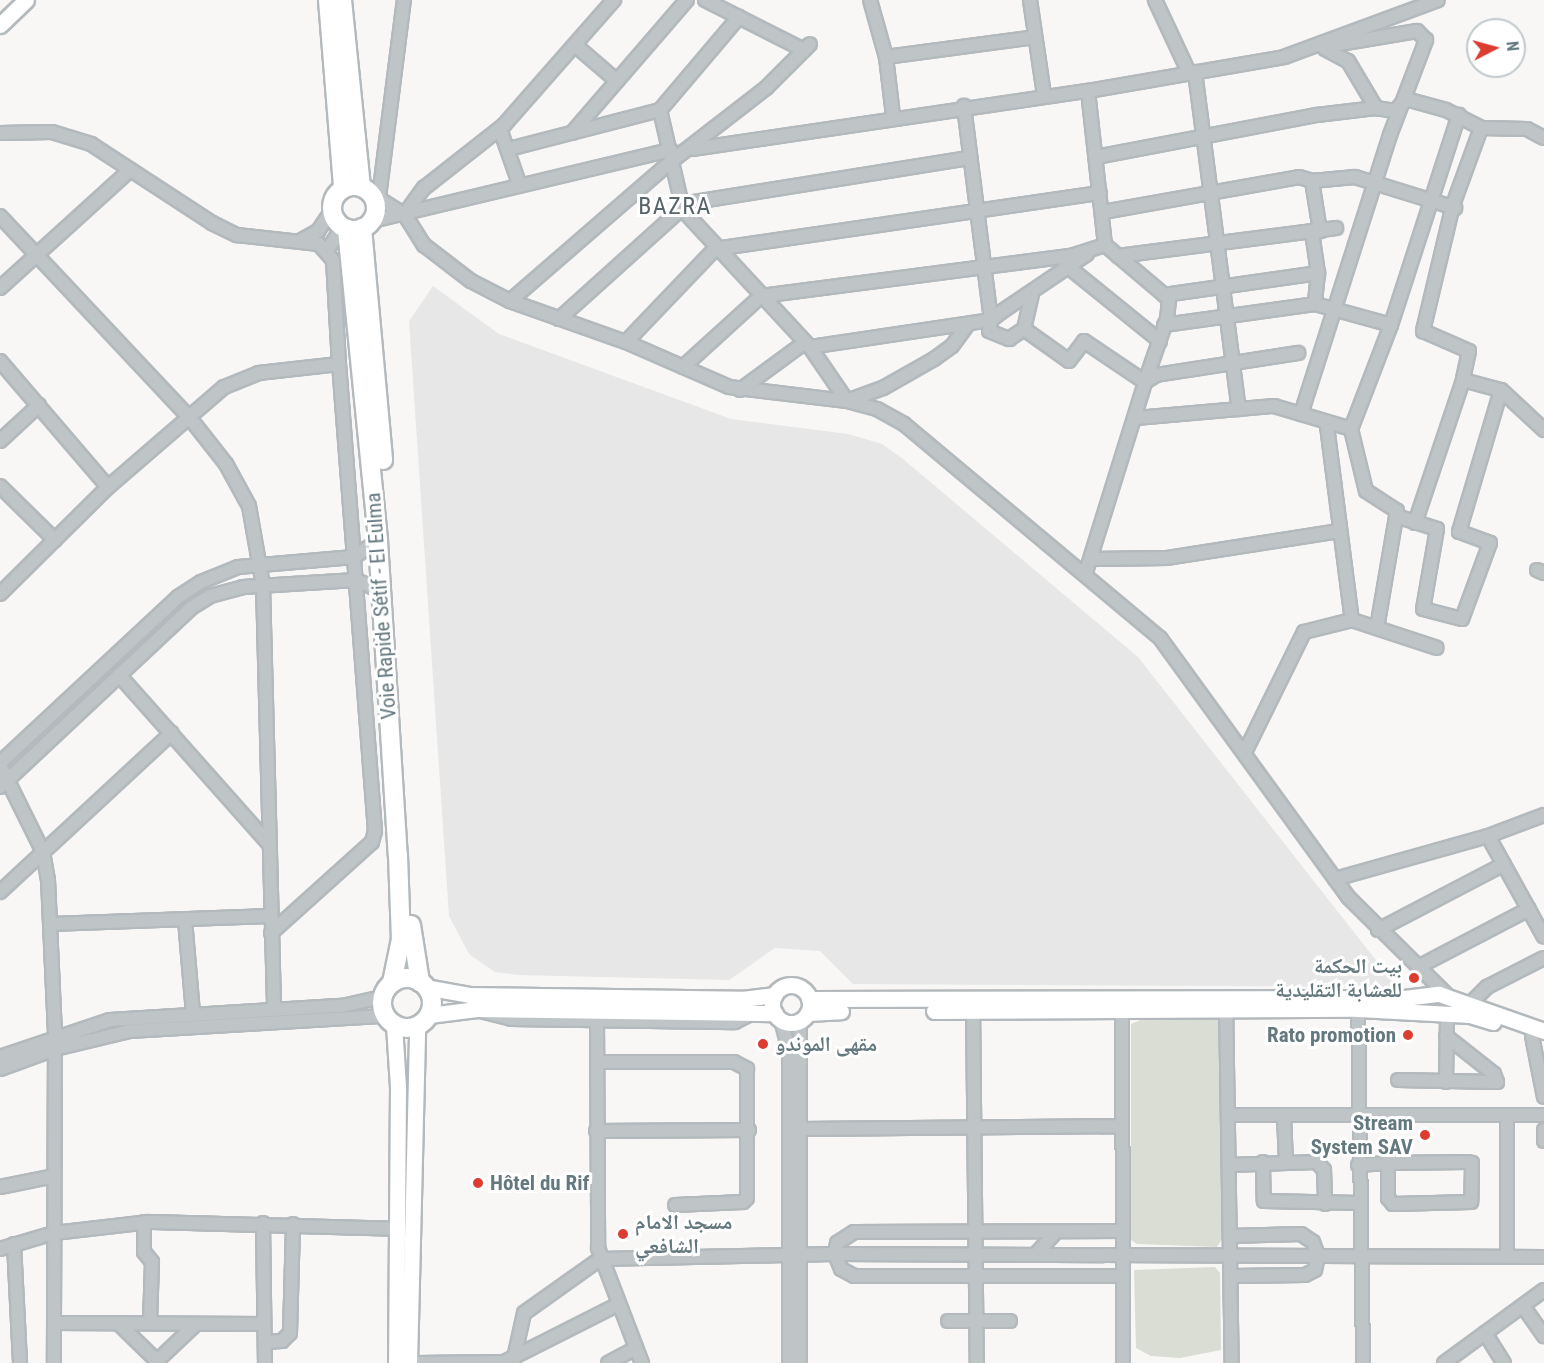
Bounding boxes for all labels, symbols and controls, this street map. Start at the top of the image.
north arrow [1466,18,1526,78]
text: N [1502,40,1522,52]
district label: BAZRA [638,193,712,221]
street label: Voie Rapide Sétif - El Eulma [361,492,401,720]
place label: بيت الحكمة للعشابة التقليدية [1275,953,1402,1003]
marker: بيت الحكمة للعشابة التقليدية [1407,971,1421,985]
place label: Rato promotion [1267,1022,1396,1048]
marker: Rato promotion [1401,1028,1415,1042]
place label: مقهى الموندو [775,1031,877,1057]
marker: مقهى الموندو [756,1037,770,1051]
place label: Stream System SAV [1311,1110,1413,1160]
marker: Stream System SAV [1418,1128,1432,1142]
place label: Hôtel du Rif [490,1170,589,1196]
marker: Hôtel du Rif [471,1176,485,1190]
place label: مسجد الامام الشافعي [635,1209,732,1259]
marker: مسجد الامام الشافعي [616,1227,630,1241]

